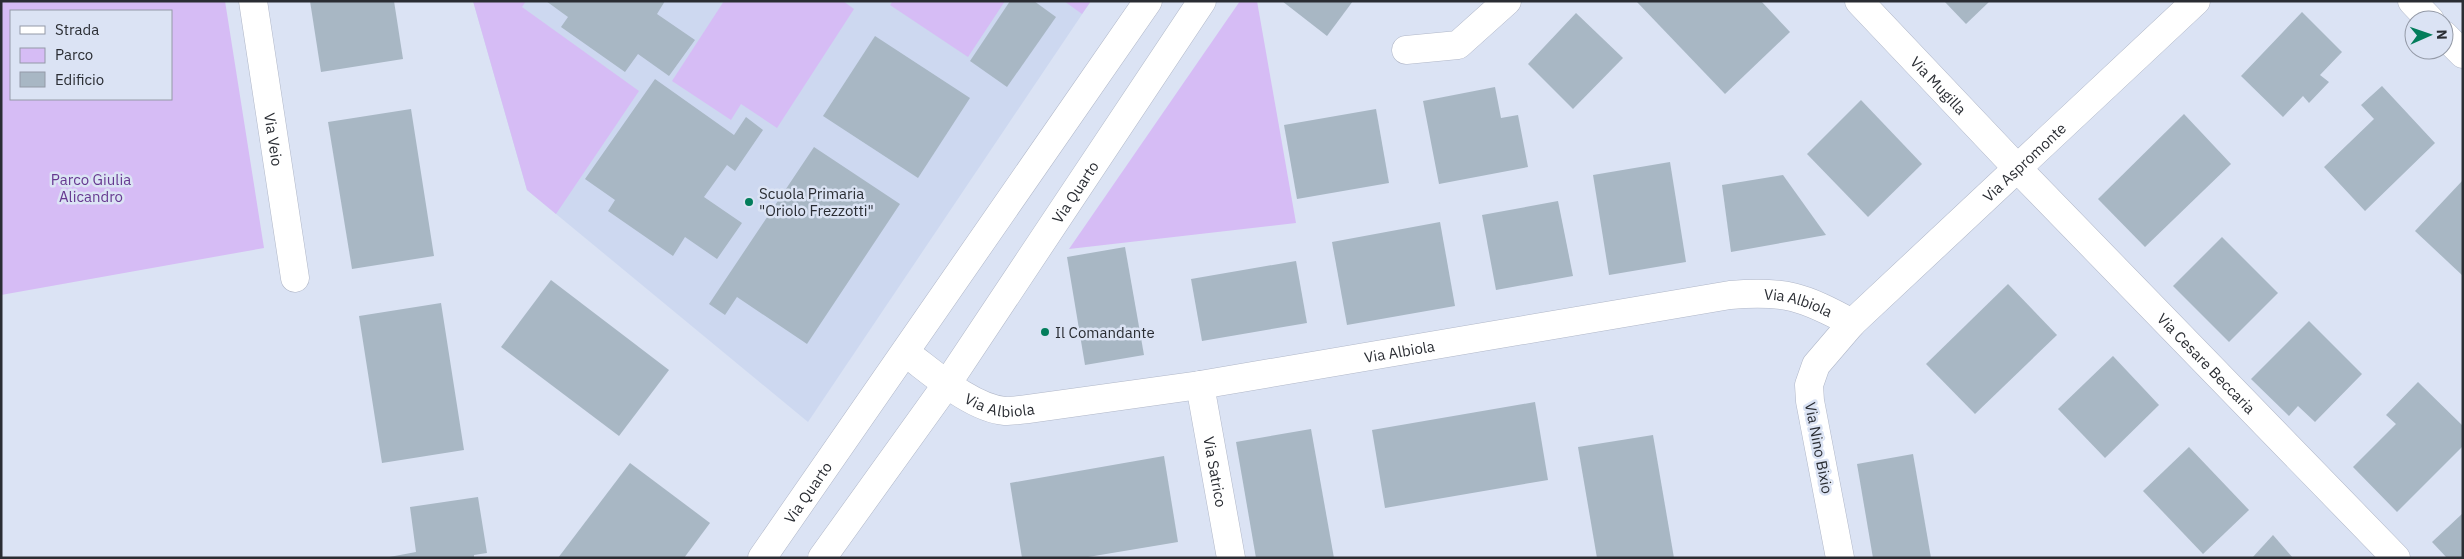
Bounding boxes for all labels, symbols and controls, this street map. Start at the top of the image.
legend [10,10,172,100]
north arrow [2404,10,2454,60]
text: Strada [55,20,99,39]
text: N [2433,29,2451,40]
text: Parco [55,45,93,64]
street label: Via Mugilla [1907,52,1971,118]
text: Edificio [55,70,104,89]
street label: Via Veio [261,112,287,167]
street label: Via Aspromonte [1978,118,2070,206]
street label: Via Quarto [1047,157,1102,227]
park label: Parco Giulia Alicandro [51,170,131,206]
place label: Scuola Primaria "Oriolo Frezzotti" [759,184,874,220]
marker: Scuola Primaria "Oriolo Frezzotti" [743,196,755,208]
street label: Via Albiola [1764,284,1836,321]
street label: Via Cesare Beccaria [2153,309,2260,417]
place label: Il Comandante [1055,323,1155,342]
marker: Il Comandante [1039,326,1051,338]
street label: Via Albiola [1363,336,1436,366]
street label: Via Albiola [962,388,1036,421]
street label: Via Nino Bixio [1801,401,1837,495]
street label: Via Satrico [1200,435,1231,509]
street label: Via Quarto [780,458,836,527]

